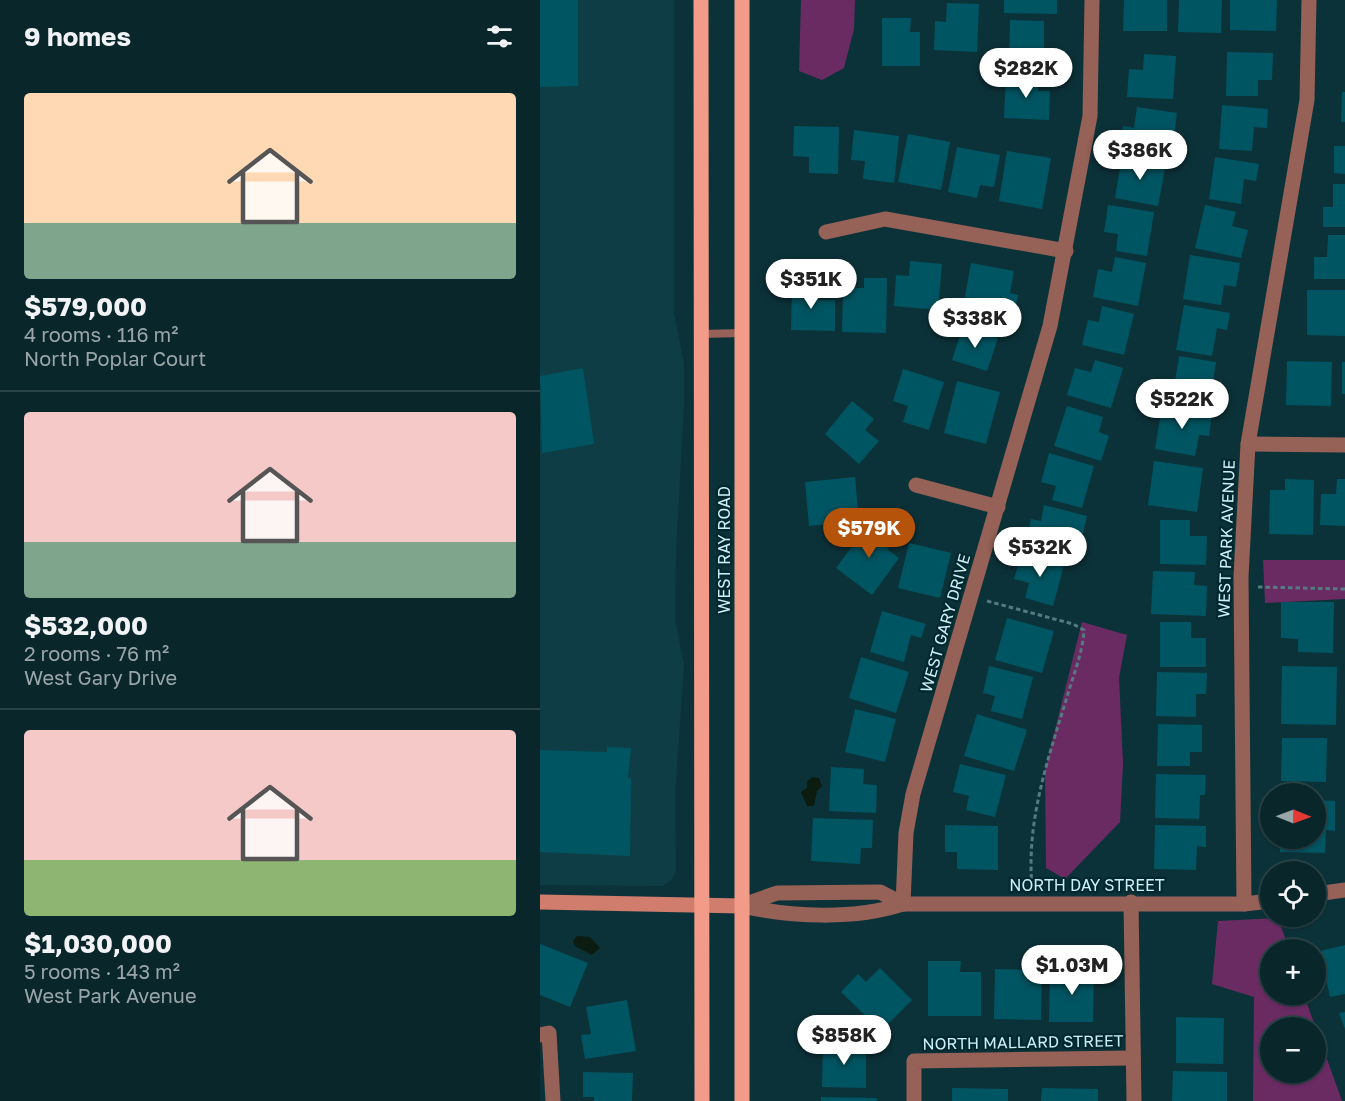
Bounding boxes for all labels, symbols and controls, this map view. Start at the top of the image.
icon: filters [483,20,516,53]
text: 9 homes [24,21,131,52]
pin: $282K [984,48,1068,99]
text: $282K [993,55,1059,79]
pin: $386K [1098,130,1182,181]
icon: home [216,132,324,240]
text: $386K [1107,137,1173,161]
pin: $351K [769,259,853,310]
text: $351K [780,266,842,290]
text: $579,000 [24,291,147,322]
pin: $338K [933,298,1017,349]
text: $338K [942,305,1008,329]
text: 4 rooms · 116 m² [24,322,179,346]
text: North Poplar Court [24,346,206,370]
pin: $522K [1140,379,1224,430]
text: $522K [1150,386,1214,410]
icon: home [216,451,324,559]
street label: WEST PARK AVENUE [1213,460,1239,618]
street label: WEST RAY ROAD [714,486,734,614]
pin: $579K [827,508,911,559]
text: $579K [837,515,901,539]
pin: $532K [998,527,1082,578]
text: $532K [1008,534,1072,558]
street label: WEST GARY DRIVE [916,551,974,695]
text: $532,000 [24,610,148,641]
text: 2 rooms · 76 m² [24,641,169,665]
text: West Gary Drive [24,665,177,689]
icon: home [216,769,324,877]
north arrow [1260,783,1326,849]
map controls [1260,783,1326,1083]
button: locate [1260,861,1326,927]
street label: NORTH DAY STREET [1009,875,1165,895]
text: $1,030,000 [24,928,172,959]
button: + [1260,939,1326,1005]
pin: $1.03M [1023,945,1121,996]
text: $1.03M [1035,952,1109,976]
text: 5 rooms · 143 m² [24,959,180,983]
text: West Park Avenue [24,983,197,1007]
pin: $858K [802,1015,886,1066]
button: − [1260,1017,1326,1083]
text: $858K [811,1022,877,1046]
street label: NORTH MALLARD STREET [922,1030,1124,1054]

